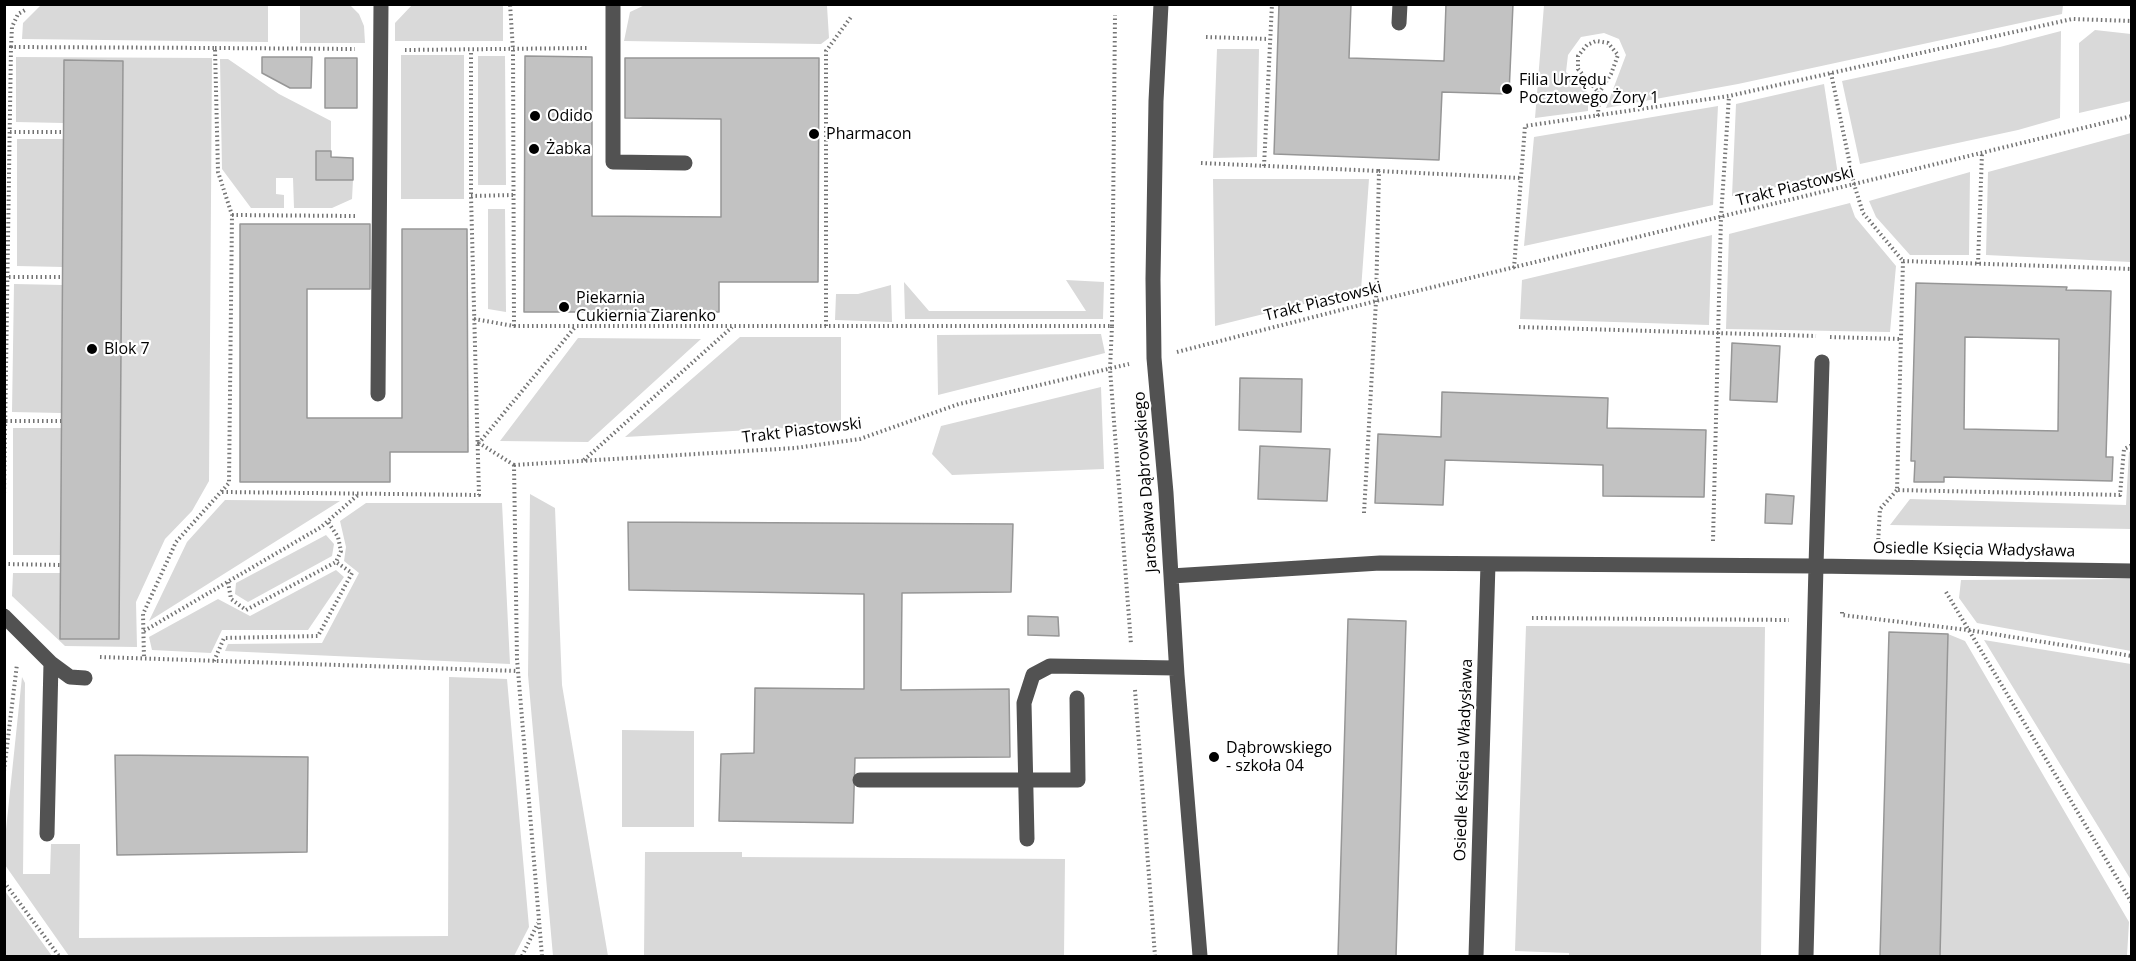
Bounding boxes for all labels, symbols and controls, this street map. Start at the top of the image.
place label: Filia Urzędu Pocztowego Żory 1 [1519,70,1659,108]
marker: Filia Urzędu Pocztowego Żory 1 [1500,82,1514,96]
place label: Odido [547,106,593,126]
marker: Odido [528,109,542,123]
place label: Pharmacon [826,124,912,144]
marker: Pharmacon [807,127,821,141]
place label: Żabka [546,139,591,159]
marker: Żabka [527,142,541,156]
street label: Trakt Piastowski [1734,163,1856,211]
street label: Trakt Piastowski [1262,278,1384,326]
place label: Piekarnia Cukiernia Ziarenko [576,288,716,326]
marker: Piekarnia Cukiernia Ziarenko [557,300,571,314]
place label: Blok 7 [104,339,150,359]
marker: Blok 7 [85,342,99,356]
street label: Jarosława Dąbrowskiego [1130,391,1162,573]
street label: Trakt Piastowski [741,414,863,448]
street label: Osiedle Księcia Władysława [1873,539,2075,561]
street label: Osiedle Księcia Władysława [1451,658,1477,862]
place label: Dąbrowskiego - szkoła 04 [1226,738,1332,776]
marker: Dąbrowskiego - szkoła 04 [1207,750,1221,764]

